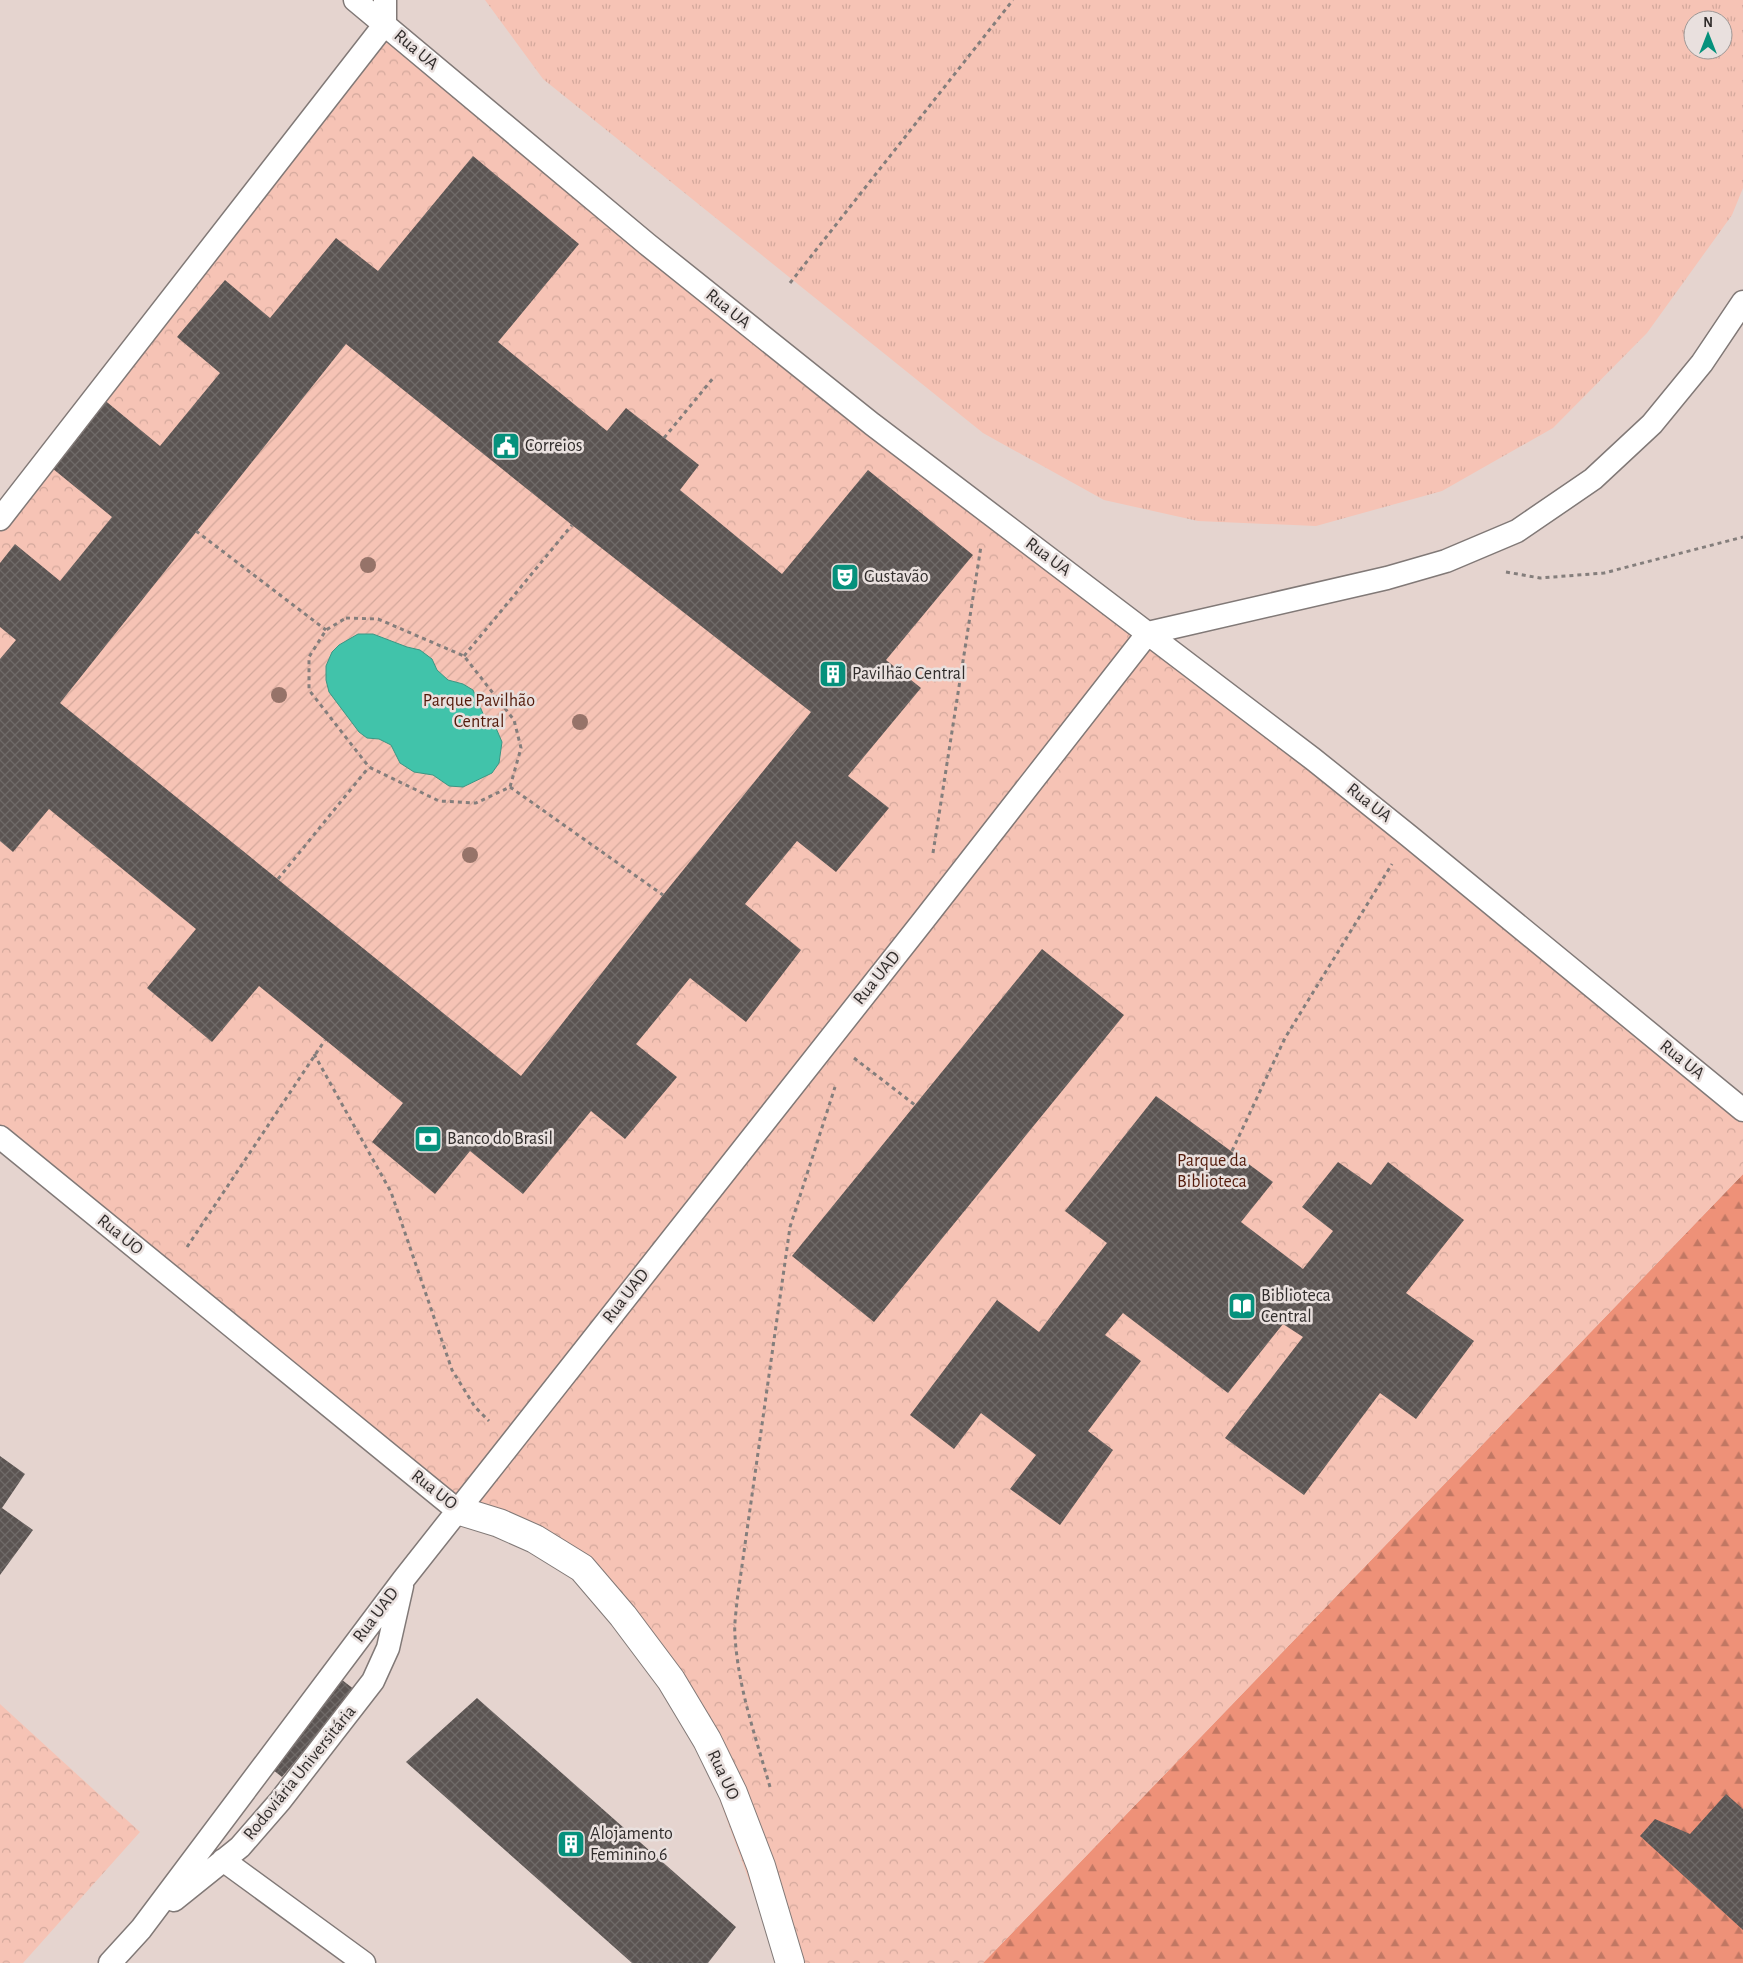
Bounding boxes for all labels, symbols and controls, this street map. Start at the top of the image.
north arrow [1683,10,1733,60]
text: N [1703,16,1713,30]
street label: Rua UA [391,27,442,74]
street label: Rua UA [702,286,754,333]
public building icon: Correios [491,431,521,461]
place label: Correios [525,437,582,455]
street label: Rua UA [1022,534,1074,580]
theatre icon: Gustavão [830,562,860,592]
place label: Gustavão [864,568,929,586]
building icon: Pavilhão Central [818,659,848,689]
place label: Pavilhão Central [852,665,966,683]
park label: Parque Pavilhão Central [423,692,535,731]
street label: Rua UA [1343,780,1395,826]
street label: Rua UAD [850,948,904,1008]
street label: Rua UA [1656,1037,1708,1084]
bank icon: Banco do Brasil [413,1124,443,1154]
place label: Banco do Brasil [447,1130,553,1148]
park label: Parque da Biblioteca [1177,1152,1247,1191]
street label: Rua UO [94,1211,146,1259]
street label: Rua UAD [599,1266,653,1326]
place label: Biblioteca Central [1261,1287,1331,1326]
library icon: Biblioteca Central [1227,1291,1257,1321]
street label: Rua UO [408,1467,460,1513]
street label: Rua UAD [350,1584,402,1646]
street label: Rodoviária Universitária [240,1702,360,1844]
street label: Rua UO [704,1747,742,1803]
place label: Alojamento Feminino 6 [590,1825,673,1864]
building icon: Alojamento Feminino 6 [556,1829,586,1859]

